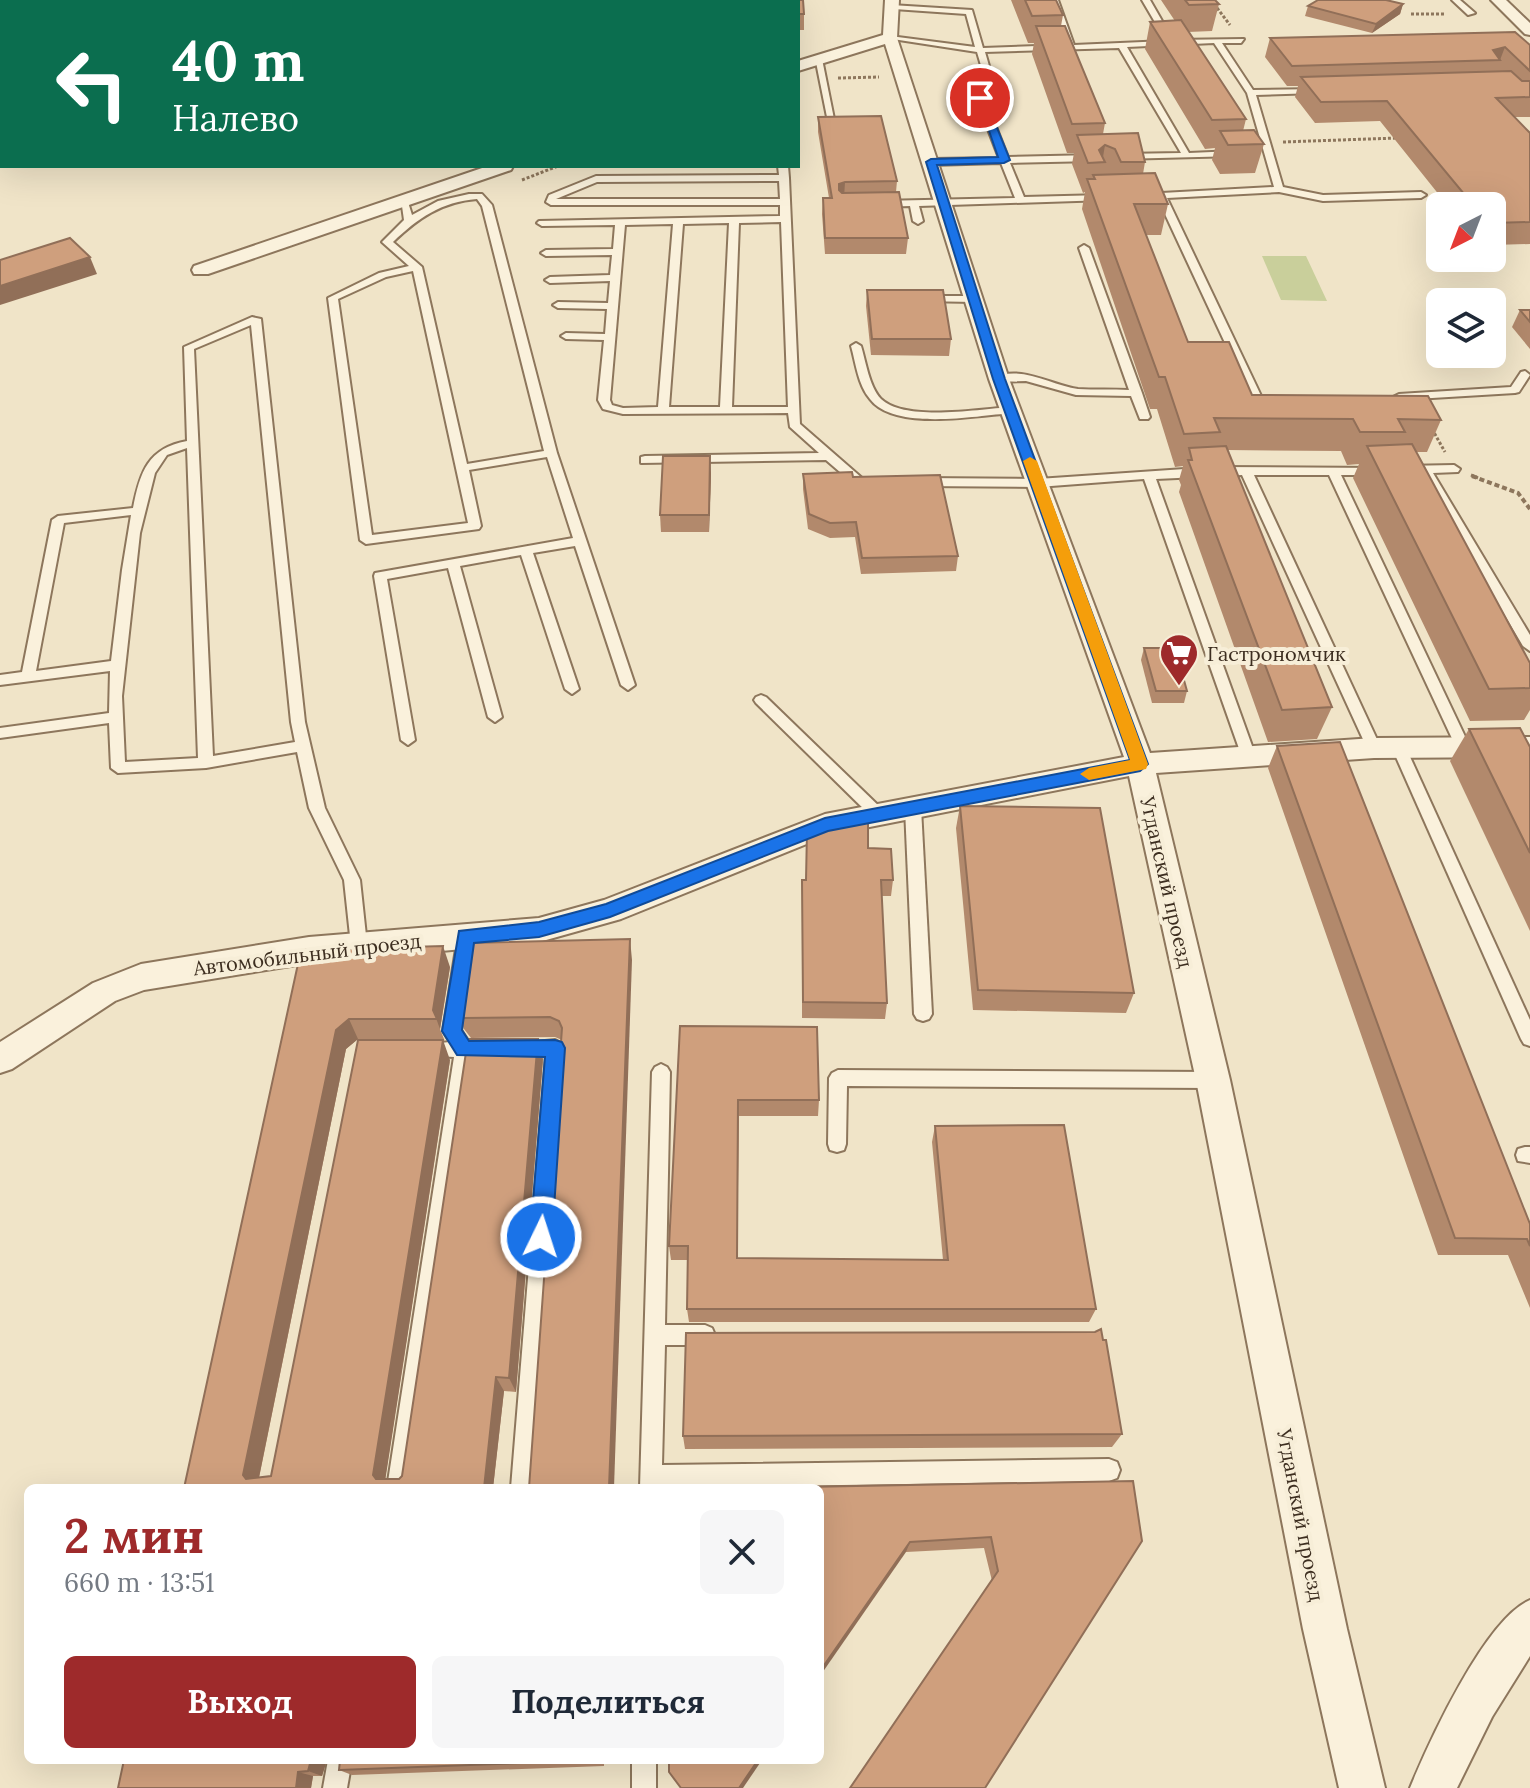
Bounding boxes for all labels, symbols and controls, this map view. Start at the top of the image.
text: 40 m [172,25,305,96]
icon: left [40,32,144,136]
pin [946,64,1014,132]
icon: arrive [958,76,1002,120]
text: Налево [172,95,299,141]
north arrow [1426,192,1506,272]
map controls [1426,192,1506,368]
button: layers [1426,288,1506,368]
supermarket icon: Гастрономчик [1158,632,1200,687]
place label: Гастрономчик [1207,641,1346,666]
street label: Угданский проезд [1135,793,1199,970]
street label: Автомобильный проезд [191,928,422,980]
position arrow [499,1195,583,1279]
street label: Угданский проезд [1272,1426,1330,1603]
text: 2 мин [64,1505,204,1566]
button: close [700,1510,784,1594]
text: 660 m · 13:51 [64,1566,215,1599]
button: Выход [64,1656,416,1748]
button: Поделиться [432,1656,784,1748]

